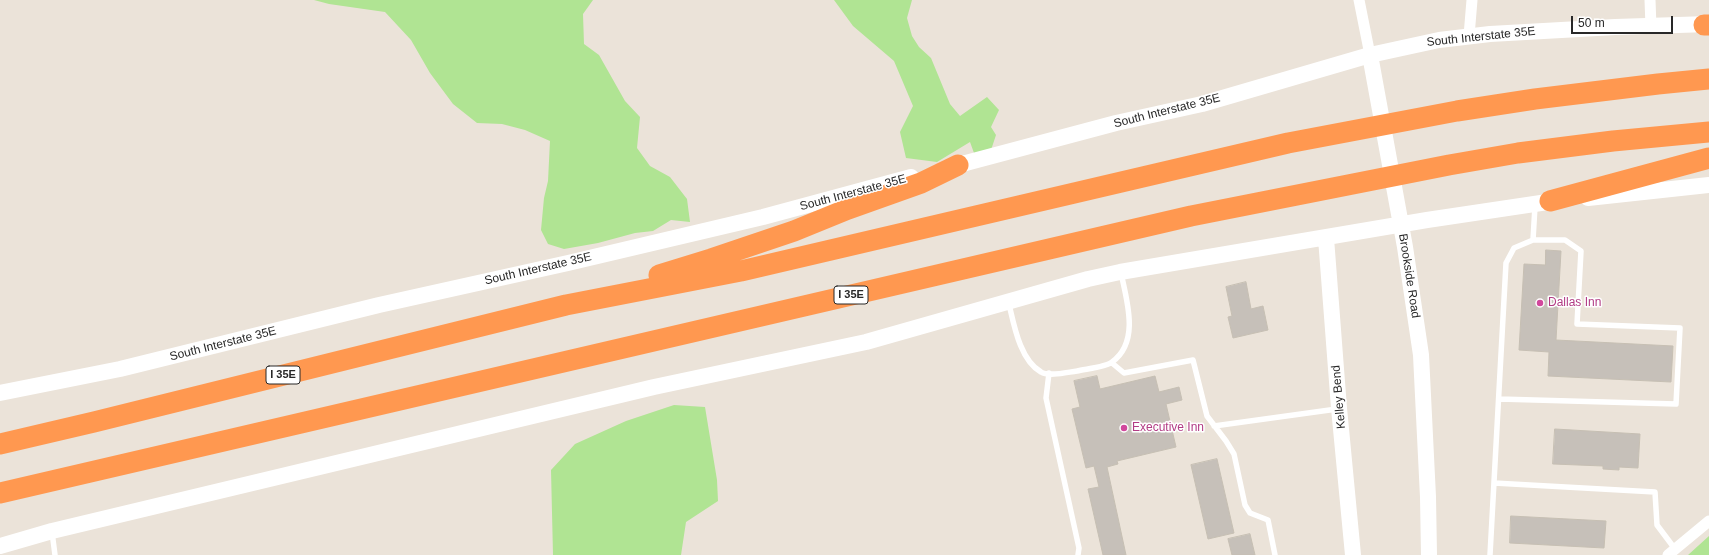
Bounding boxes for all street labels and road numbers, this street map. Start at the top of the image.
street label: South Interstate 35E [1426,24,1536,50]
street label: South Interstate 35E [1112,91,1222,131]
street label: South Interstate 35E [798,172,908,214]
street label: Brookside Road [1395,233,1423,319]
street label: South Interstate 35E [483,250,593,288]
road number: I 35E [834,286,868,304]
street label: South Interstate 35E [168,324,278,364]
street label: Kelley Bend [1329,364,1349,430]
road number: I 35E [266,366,300,384]

